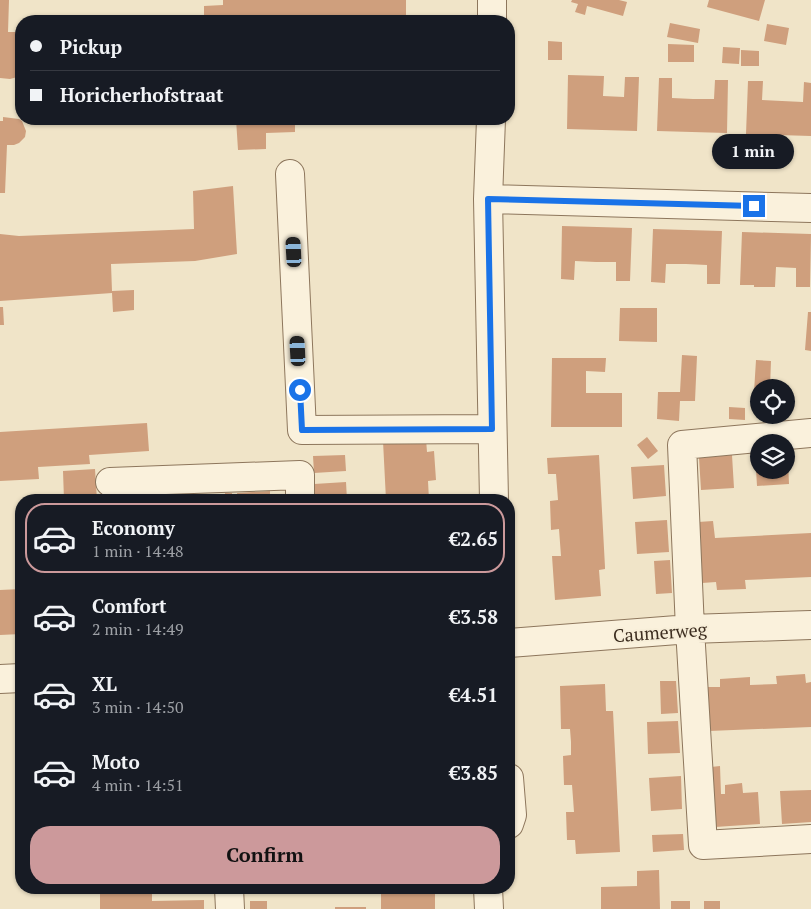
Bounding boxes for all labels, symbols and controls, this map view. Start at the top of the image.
text: Pickup [60,34,122,59]
text: Horicherhofstraat [60,82,224,107]
callout: 1 min [713,134,795,168]
text: 1 min [731,140,775,162]
route end [743,195,765,217]
car [285,237,302,267]
car [289,336,306,366]
route start [289,379,311,401]
map controls [750,379,795,479]
button: locate [750,379,795,424]
button: layers [750,434,795,479]
text: Economy [92,515,175,540]
icon: car [32,516,77,561]
text: €2.65 [449,526,498,551]
text: 1 min · 14:48 [92,540,184,562]
text: Comfort [92,593,167,618]
icon: car [32,594,77,639]
text: €3.58 [449,604,498,629]
street label: Caumerweg [612,617,708,647]
text: 2 min · 14:49 [92,618,184,640]
text: XL [92,671,117,696]
icon: car [32,672,77,717]
text: €4.51 [449,682,498,707]
text: 3 min · 14:50 [92,696,184,718]
text: Moto [92,749,140,774]
icon: car [32,750,77,795]
text: €3.85 [449,760,498,785]
text: 4 min · 14:51 [92,774,184,796]
button: Confirm [30,826,500,884]

